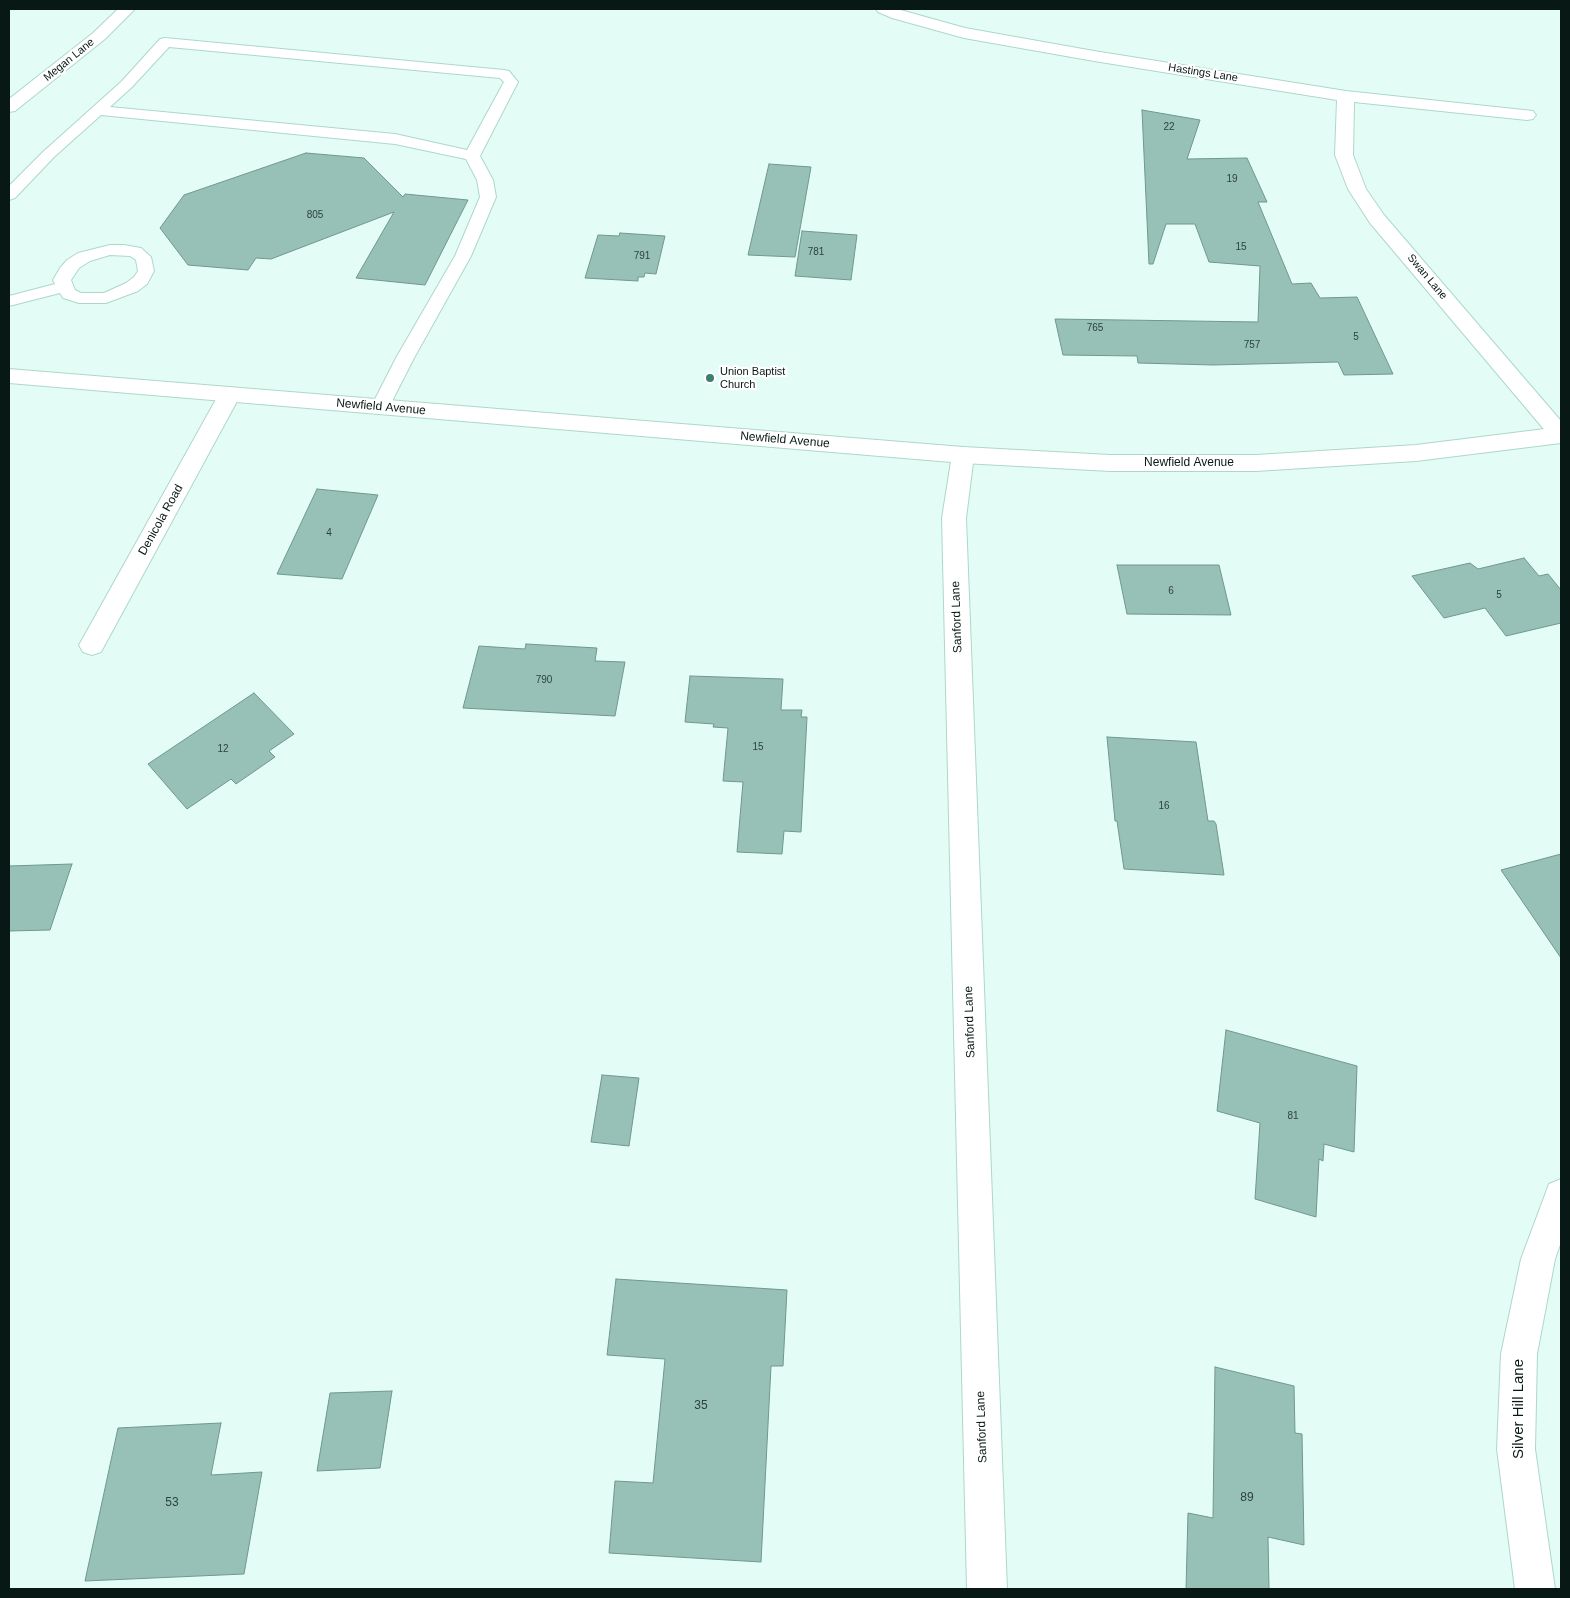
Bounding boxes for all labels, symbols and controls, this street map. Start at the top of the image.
street label: Megan Lane [41,36,97,84]
street label: Hastings Lane [1167,61,1239,85]
house number: 22 [1163,121,1175,133]
house number: 19 [1226,173,1238,185]
house number: 805 [307,209,323,221]
house number: 15 [1235,241,1247,253]
house number: 781 [808,246,824,258]
house number: 791 [634,250,650,262]
street label: Swan Lane [1404,252,1450,302]
house number: 765 [1087,322,1103,334]
house number: 5 [1353,331,1359,343]
house number: 757 [1244,339,1260,351]
place label: Union Baptist Church [720,365,785,391]
marker: Union Baptist Church [704,372,716,384]
street label: Newfield Avenue [336,396,426,418]
street label: Newfield Avenue [740,429,830,451]
street label: Newfield Avenue [1144,456,1234,470]
street label: Denicola Road [136,482,186,558]
house number: 4 [326,527,332,539]
street label: Sanford Lane [949,581,965,653]
house number: 6 [1168,585,1174,597]
house number: 5 [1496,589,1502,601]
house number: 790 [536,674,552,686]
house number: 15 [752,741,764,753]
house number: 12 [217,743,229,755]
house number: 16 [1158,800,1170,812]
street label: Sanford Lane [962,986,978,1058]
house number: 81 [1287,1110,1299,1122]
street label: Silver Hill Lane [1510,1359,1528,1459]
street label: Sanford Lane [974,1391,990,1463]
house number: 35 [694,1399,708,1413]
house number: 89 [1240,1491,1254,1505]
house number: 53 [165,1496,179,1510]

